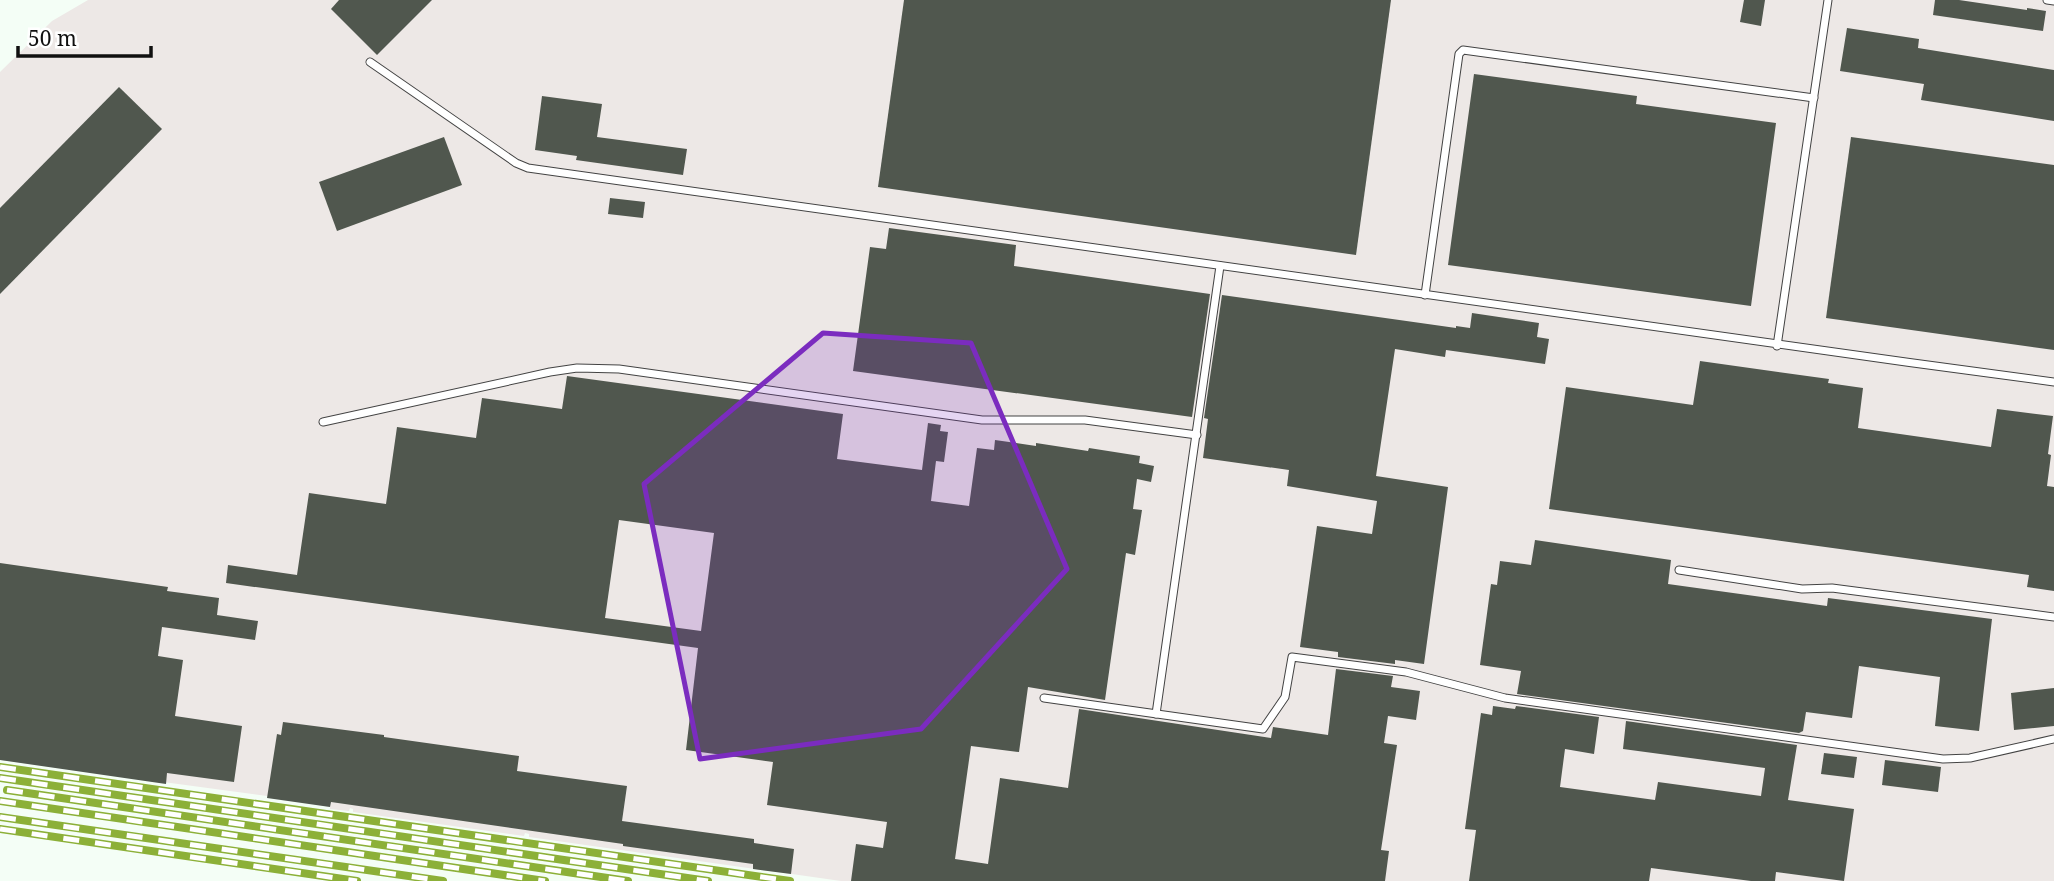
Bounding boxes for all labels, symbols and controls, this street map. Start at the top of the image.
scale bar [18,14,150,58]
text: 50 m [28,24,77,52]

